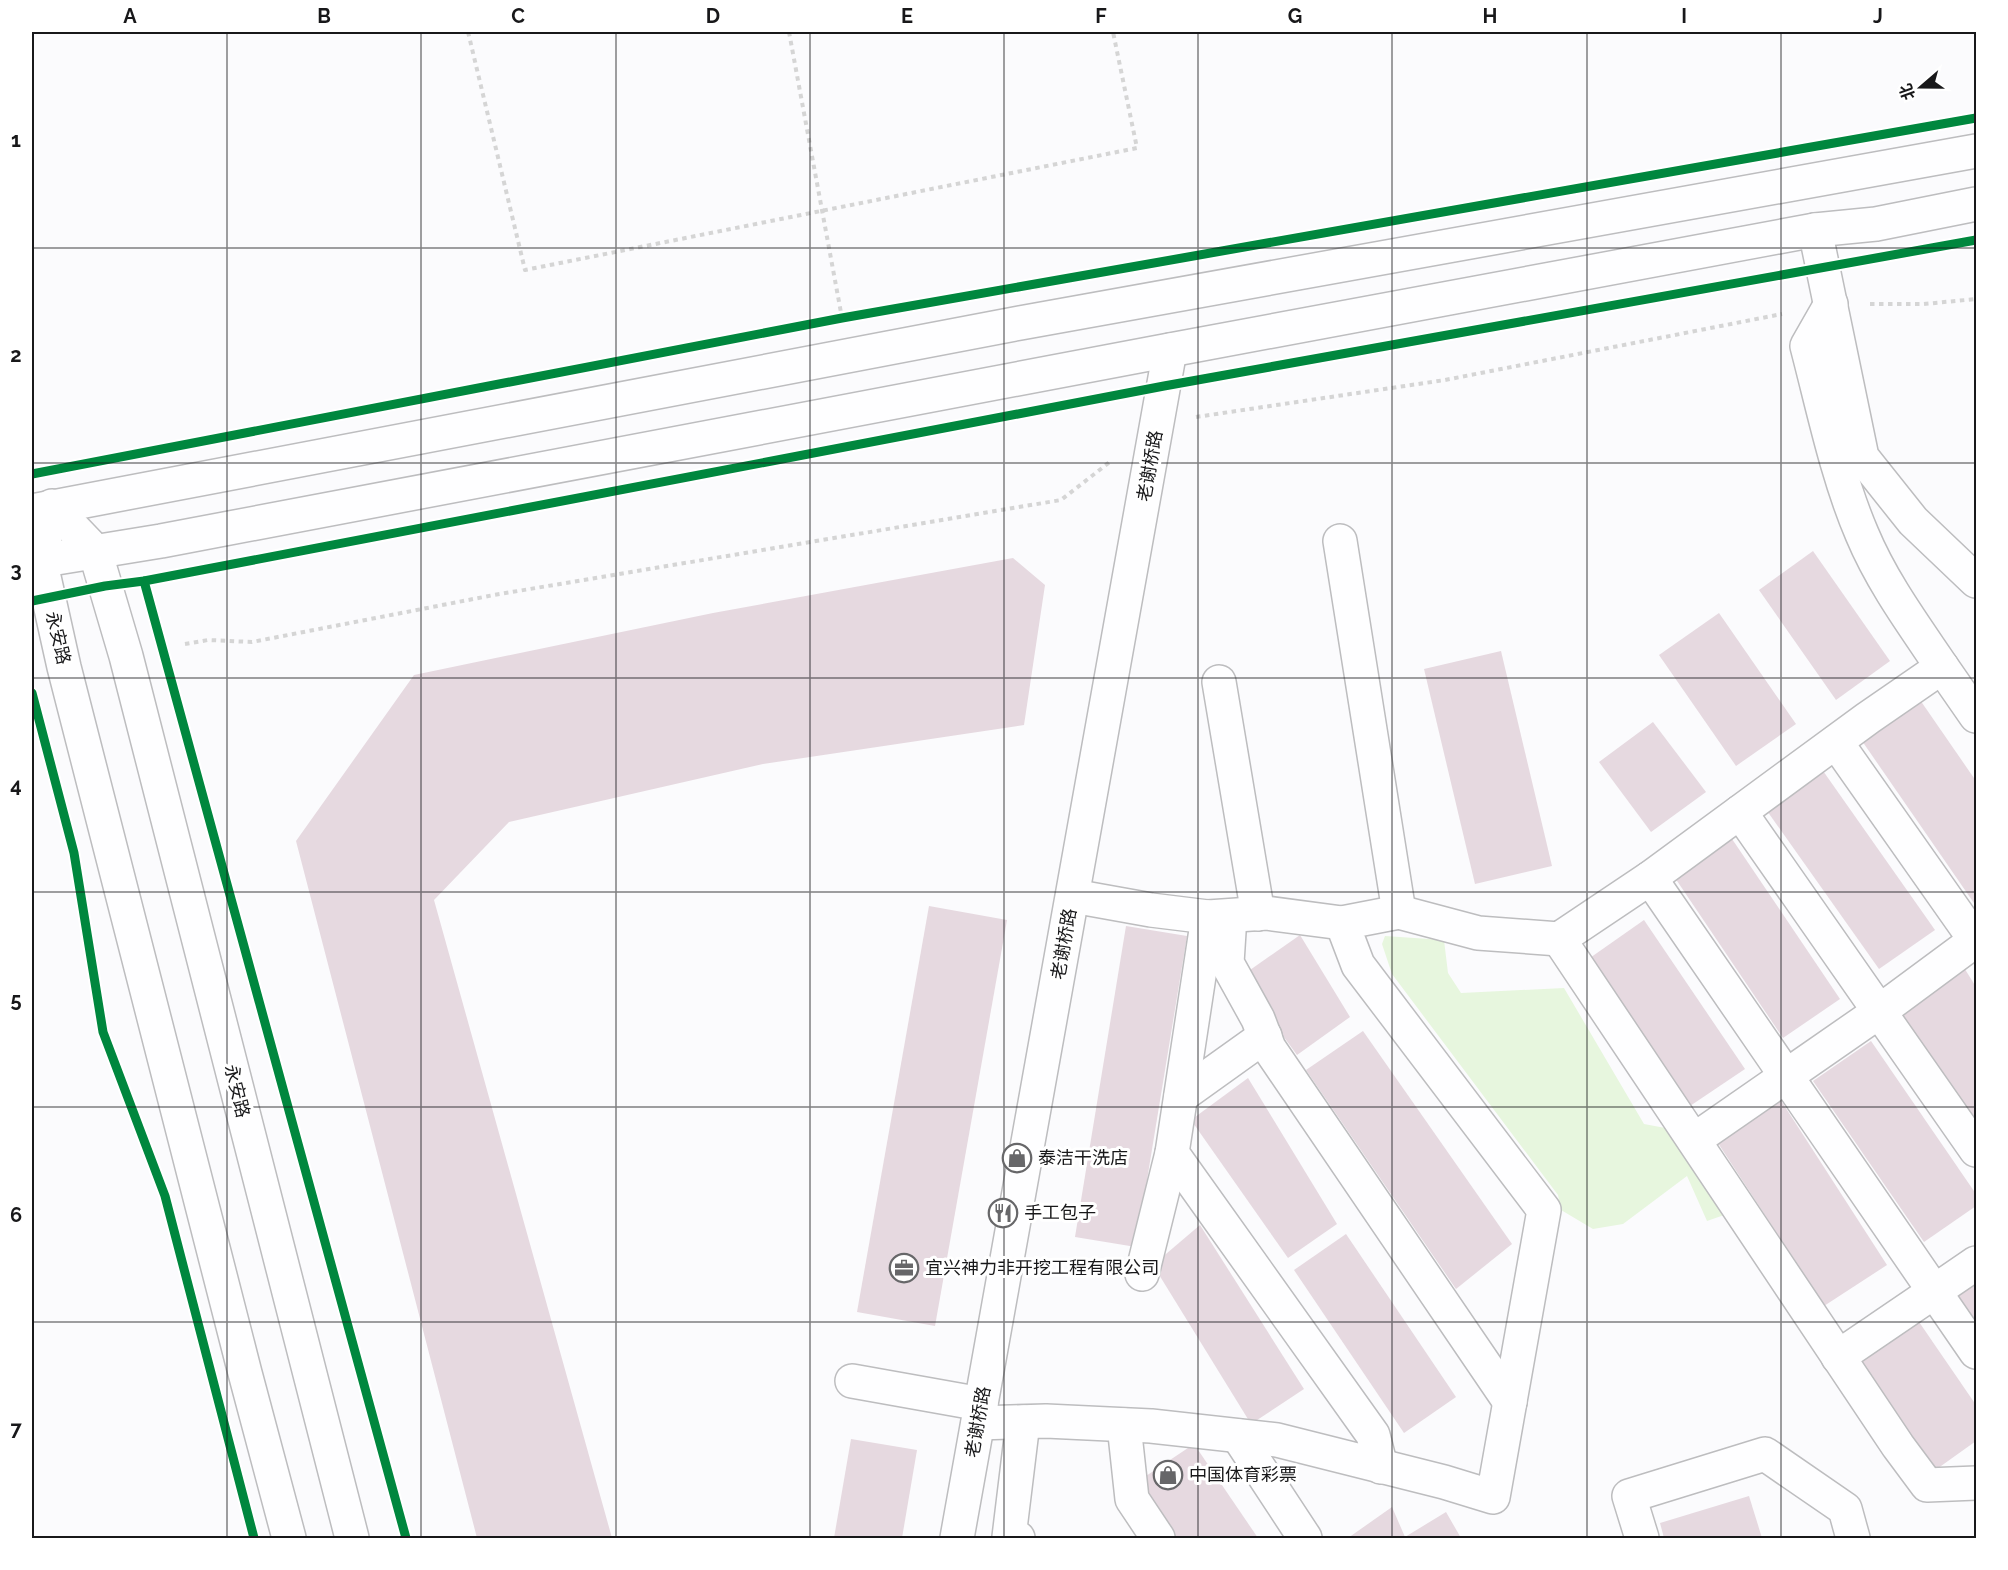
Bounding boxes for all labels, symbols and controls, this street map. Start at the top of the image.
text: A [123,4,137,28]
text: B [317,4,331,28]
text: C [511,4,525,28]
text: D [706,4,720,28]
text: E [901,4,913,28]
text: F [1095,4,1107,28]
text: G [1288,4,1302,28]
text: H [1483,4,1497,28]
text: I [1681,4,1687,28]
text: J [1873,4,1883,28]
north arrow [1891,57,1951,117]
text: 北 [1896,81,1919,103]
text: 1 [11,128,21,152]
text: 2 [10,343,22,367]
street label: 老谢桥路 [1133,429,1166,503]
text: 3 [10,558,22,582]
street label: 永安路 [42,609,75,667]
text: 4 [10,773,22,797]
street label: 老谢桥路 [1047,907,1080,981]
text: 5 [10,988,22,1012]
street label: 永安路 [221,1062,254,1120]
shop icon: 泰洁干洗店 [1001,1142,1033,1174]
place label: 泰洁干洗店 [1038,1147,1128,1168]
restaurant icon: 手工包子 [987,1197,1019,1229]
place label: 手工包子 [1024,1202,1096,1223]
text: 6 [10,1203,22,1227]
office icon: 宜兴神力非开挖工程有限公司 [888,1252,920,1284]
place label: 宜兴神力非开挖工程有限公司 [925,1257,1159,1278]
street label: 老谢桥路 [961,1385,994,1459]
text: 7 [10,1417,22,1441]
shop icon: 中国体育彩票 [1152,1459,1184,1491]
place label: 中国体育彩票 [1189,1464,1297,1485]

